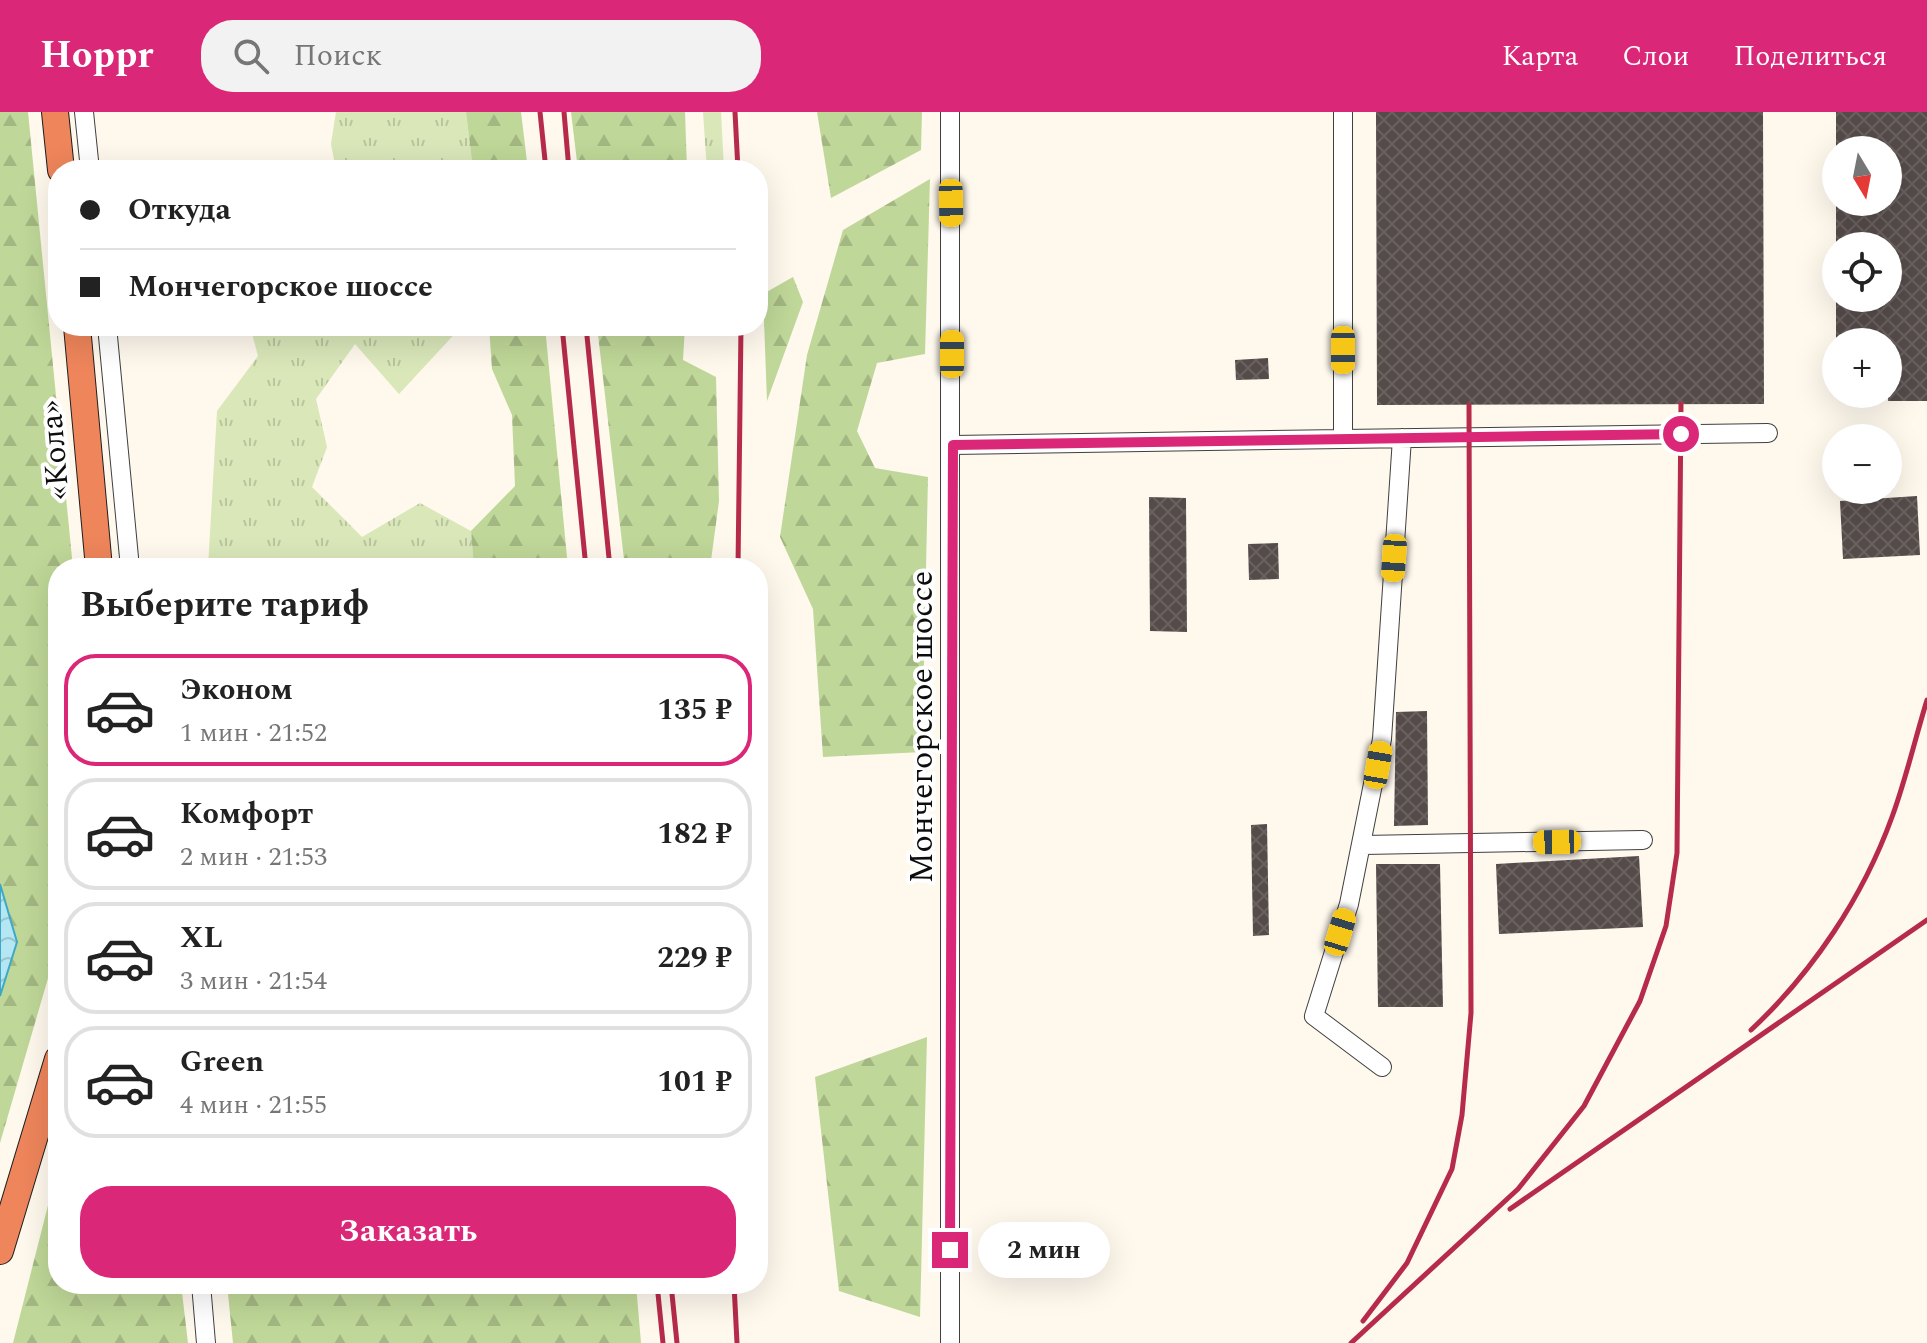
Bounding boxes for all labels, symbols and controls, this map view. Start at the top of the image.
search box [201,20,761,92]
text: Hoppr [40,27,153,85]
text: Поиск [293,33,382,79]
icon: search [229,34,273,78]
text: Карта [1502,35,1578,78]
text: Слои [1622,35,1689,78]
text: Поделиться [1733,35,1887,78]
north arrow [1822,136,1902,216]
map controls [1822,136,1902,504]
car [939,179,963,227]
text: Откуда [128,187,231,233]
button: locate [1822,232,1902,312]
text: Мончегорское шоссе [128,264,433,310]
car [1331,326,1355,374]
button: + [1822,328,1902,408]
car [940,330,964,378]
street label: «Кола» [26,398,84,502]
route start [1663,416,1699,452]
button: − [1822,424,1902,504]
car [1380,533,1408,583]
street label: Мончегорское шоссе [898,571,947,883]
text: Выберите тариф [80,578,369,633]
text: Эконом [180,667,293,713]
icon: car [84,674,156,746]
text: 135 ₽ [657,687,732,733]
text: 1 мин · 21:52 [180,713,327,753]
car [1362,739,1394,791]
text: Комфорт [180,791,313,837]
icon: car [84,798,156,870]
text: 182 ₽ [657,811,732,857]
car [1533,830,1581,854]
text: 2 мин · 21:53 [180,837,327,877]
car [1322,906,1358,958]
text: XL [180,915,223,961]
icon: car [84,922,156,994]
text: 229 ₽ [657,935,732,981]
text: 3 мин · 21:54 [180,961,327,1001]
text: Green [180,1039,264,1085]
icon: car [84,1046,156,1118]
text: 101 ₽ [657,1059,732,1105]
text: 4 мин · 21:55 [180,1085,327,1125]
button: Заказать [80,1186,736,1278]
callout: 2 мин [978,1222,1110,1278]
text: 2 мин [1007,1230,1081,1270]
route end [932,1232,968,1268]

